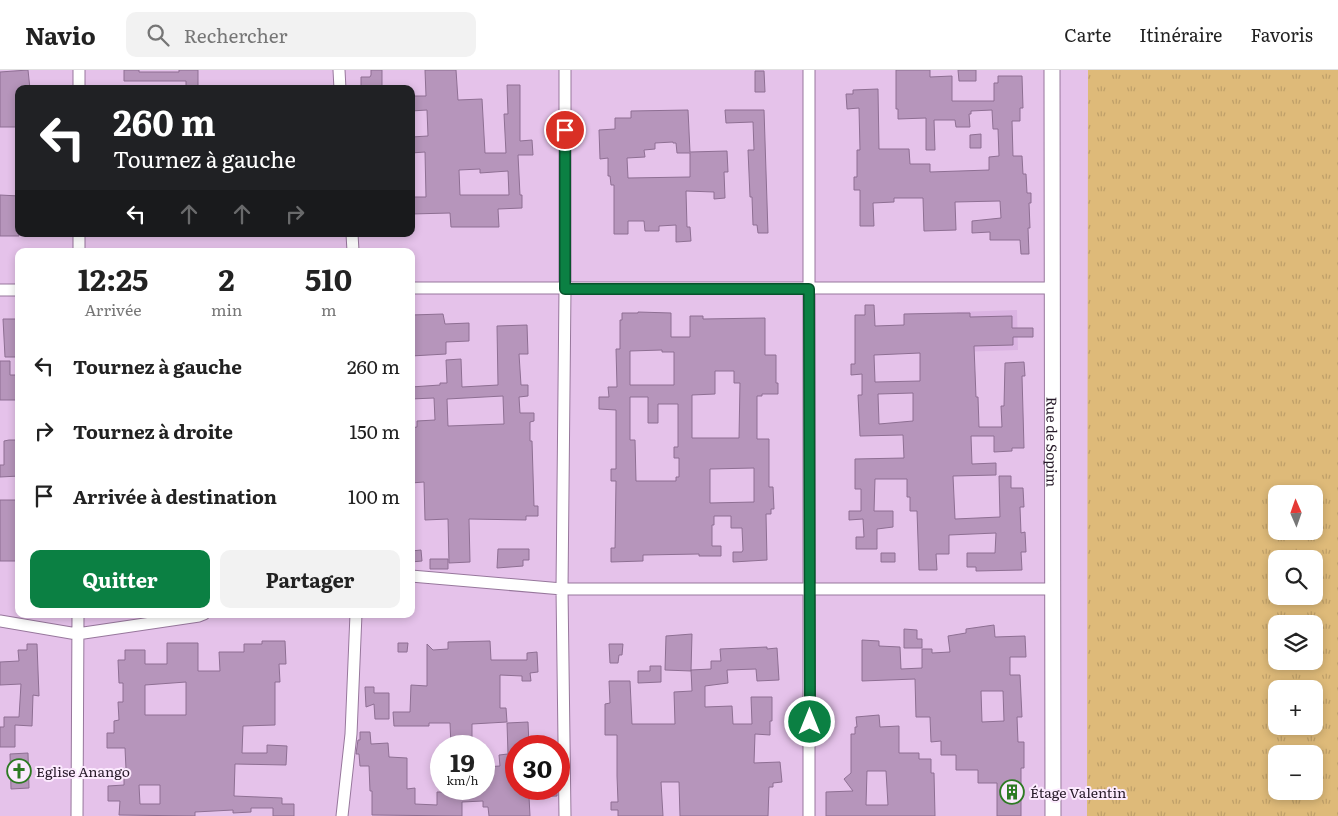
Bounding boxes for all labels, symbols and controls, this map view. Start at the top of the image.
search box [126,12,476,57]
text: Navio [25,17,96,52]
icon: search [144,21,172,49]
text: Rechercher [184,21,287,49]
text: Carte [1064,21,1111,48]
text: Itinéraire [1139,21,1222,48]
text: Favoris [1250,21,1313,48]
text: 260 m [113,95,216,147]
icon: left [30,105,95,170]
pin [544,109,586,151]
icon: arrive [551,116,579,144]
text: Tournez à gauche [113,142,296,175]
icon: left [122,200,150,228]
icon: ahead [175,200,203,228]
icon: ahead [228,200,256,228]
icon: right [281,200,309,228]
text: 12:25 [78,256,148,300]
text: 2 [219,256,235,300]
text: 510 [305,256,352,300]
text: Arrivée [84,297,142,321]
text: min [211,297,242,321]
text: m [321,297,336,321]
icon: left [30,352,58,380]
text: Tournez à gauche [73,352,242,380]
text: 260 m [347,352,400,380]
street label: Rue de Sopim [1042,397,1063,488]
icon: right [30,417,58,445]
text: Tournez à droite [73,417,233,445]
text: 150 m [349,417,400,445]
icon: arrive [30,482,58,510]
text: Arrivée à destination [73,482,277,510]
text: 100 m [348,482,400,510]
north arrow [1268,485,1322,540]
map controls [1268,485,1323,800]
button: Quitter [30,550,210,608]
button: Partager [220,550,400,608]
button: search [1268,550,1323,605]
button: layers [1268,615,1323,670]
button: + [1268,680,1323,735]
position arrow [783,695,835,747]
speed limit sign: 30 [505,735,570,800]
text: 19 [450,743,475,780]
button: − [1268,745,1323,800]
church icon: Eglise Anango [6,758,32,784]
place label: Eglise Anango [36,761,130,781]
text: km/h [447,771,478,789]
building icon: Étage Valentin [999,779,1025,805]
place label: Étage Valentin [1030,782,1126,802]

